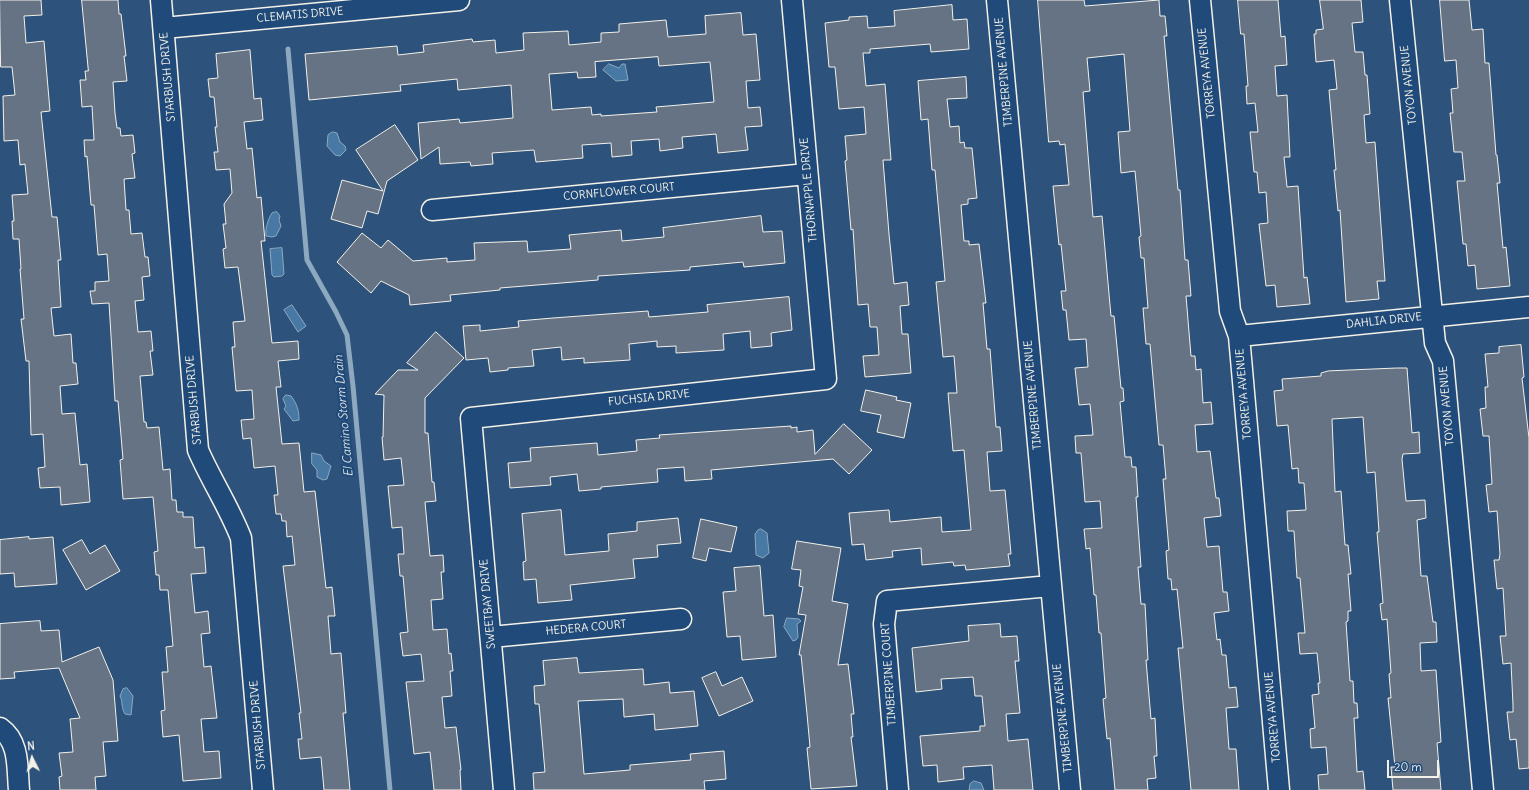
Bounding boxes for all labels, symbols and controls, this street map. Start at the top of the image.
street label: CLEMATIS DRIVE [256,5,344,25]
street label: TIMBERPINE AVENUE [993,17,1015,127]
street label: TORREYA AVENUE [1196,27,1218,119]
street label: STARBUSH DRIVE [158,32,178,122]
street label: TOYON AVENUE [1398,44,1420,126]
street label: THORNAPPLE DRIVE [798,137,820,243]
street label: CORNFLOWER COURT [563,181,675,203]
street label: DAHLIA DRIVE [1345,310,1423,332]
street label: TIMBERPINE AVENUE [1022,340,1044,450]
street label: TORREYA AVENUE [1233,348,1255,440]
water label: El Camino Storm Drain [331,354,357,478]
street label: STARBUSH DRIVE [184,355,204,445]
street label: TOYON AVENUE [1437,366,1457,446]
street label: FUCHSIA DRIVE [607,387,691,409]
street label: SWEETBAY DRIVE [477,559,499,649]
street label: HEDERA COURT [545,618,627,638]
street label: TIMBERPINE COURT [879,622,899,726]
street label: TIMBERPINE AVENUE [1051,663,1075,773]
street label: TORREYA AVENUE [1262,671,1284,763]
street label: STARBUSH DRIVE [248,680,268,770]
north arrow [12,738,52,778]
text: N [27,739,35,753]
scale bar [1389,752,1441,778]
text: 20 m [1394,759,1422,774]

